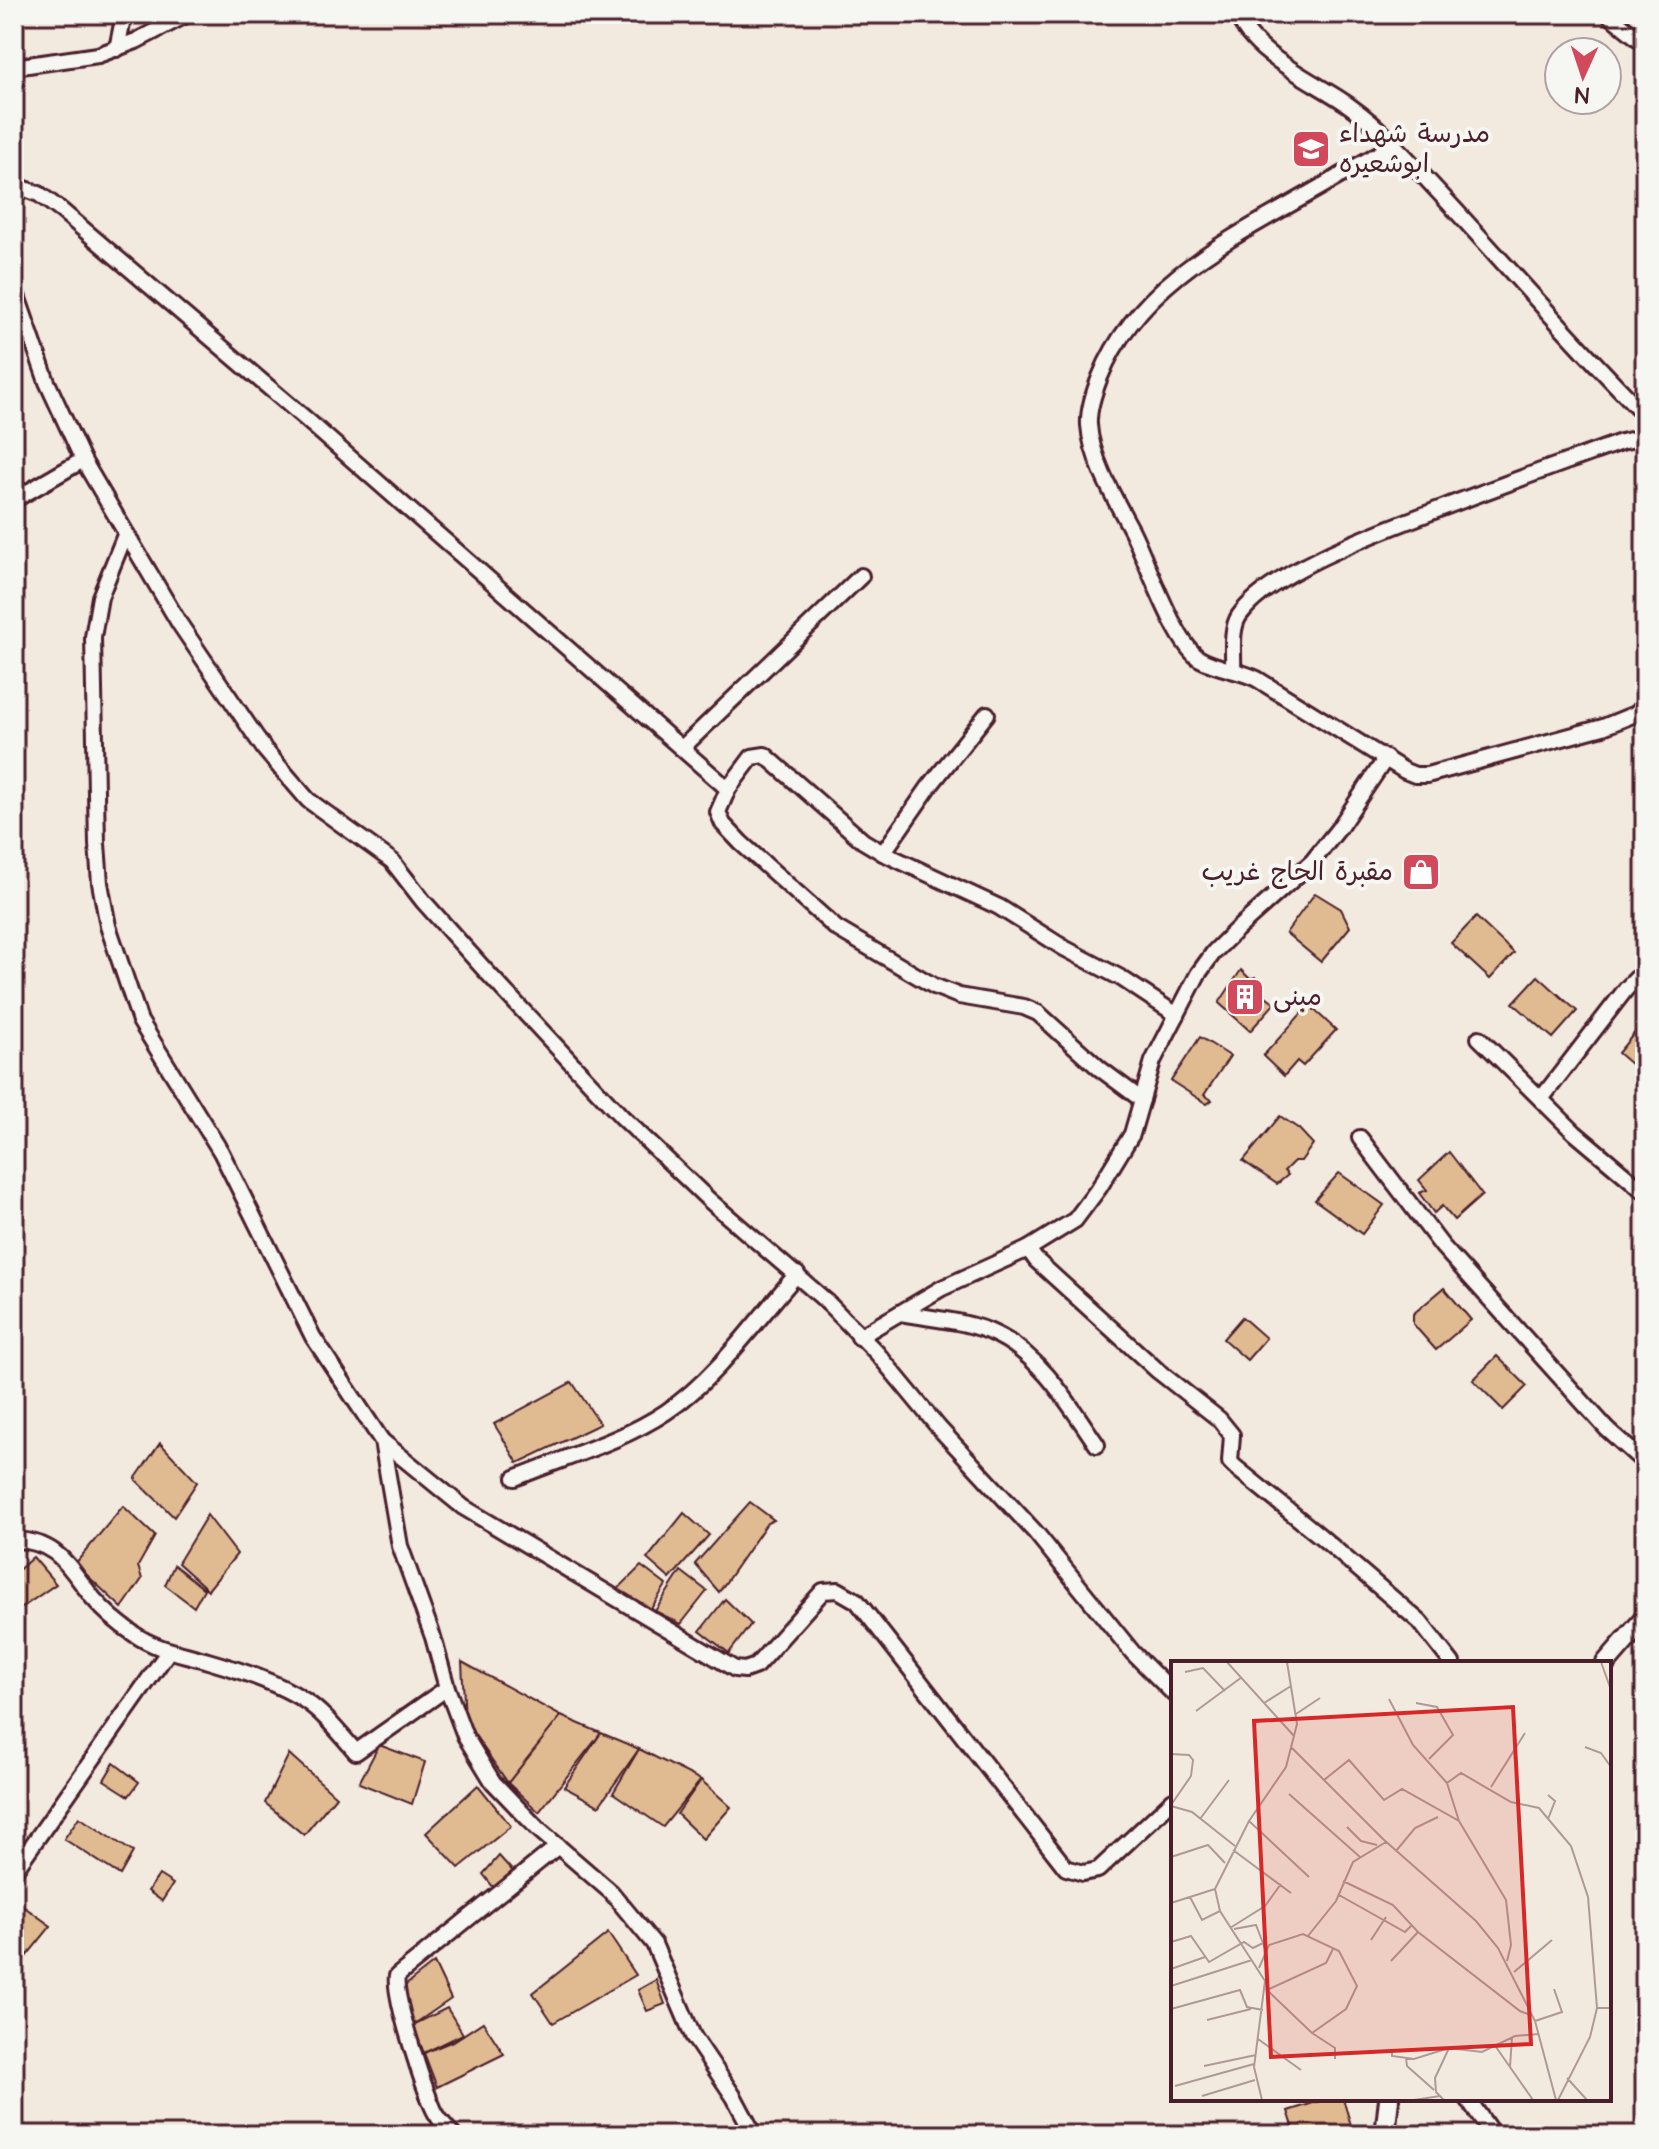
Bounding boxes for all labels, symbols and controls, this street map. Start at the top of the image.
north arrow [1543,36,1623,116]
text: N [1574,79,1590,110]
place label: مدرسة شهداء ابوشعيره [1339,116,1490,182]
school or university icon: مدرسة شهداء ابوشعيره [1290,128,1332,170]
shop icon: مقبرة الحاج غريب [1400,851,1442,893]
place label: مقبرة الحاج غريب [1202,854,1393,890]
building icon: مبنى [1224,976,1266,1018]
place label: مبنى [1273,979,1322,1015]
inset map [1171,1661,1611,2101]

